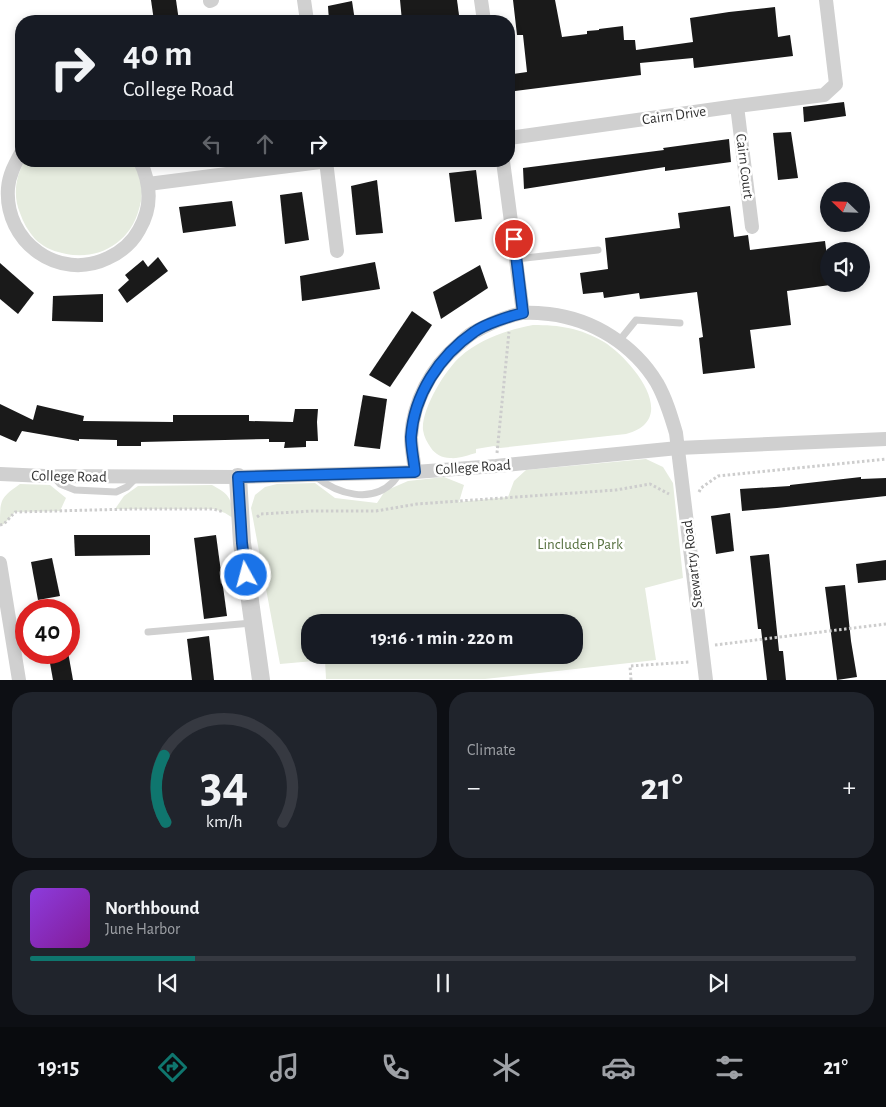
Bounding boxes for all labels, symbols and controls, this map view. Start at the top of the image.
icon: right [40,35,105,100]
text: 40 m [123,37,192,72]
text: College Road [123,78,234,100]
street label: Cairn Drive [641,104,707,127]
icon: left [198,130,226,158]
icon: ahead [251,130,279,158]
icon: right [304,130,332,158]
street label: Cairn Court [733,133,756,200]
north arrow [820,182,870,232]
map controls [820,182,870,292]
pin [493,218,535,260]
icon: arrive [500,225,528,253]
button: sound [820,242,870,292]
street label: College Road [435,457,511,478]
street label: College Road [31,468,107,485]
street label: Stewartry Road [680,519,705,609]
park label: Lincluden Park [537,537,623,552]
position arrow [219,548,271,600]
speed limit sign: 40 [15,599,80,664]
text: 19:16 · 1 min · 220 m [371,629,513,648]
text: Climate [467,742,516,758]
text: 34 [200,759,249,811]
text: 21° [640,769,683,807]
text: − [467,774,480,802]
text: + [843,774,856,802]
text: km/h [206,813,243,831]
text: Northbound [105,899,200,918]
text: June Harbor [105,921,180,937]
icon: previous [154,969,182,997]
icon: pause [429,969,457,997]
icon: next [704,969,732,997]
icon: directions [155,1050,190,1085]
icon: music [267,1050,302,1085]
icon: phone [378,1050,413,1085]
icon: climate [489,1050,524,1085]
icon: car [601,1050,636,1085]
icon: filters [712,1050,747,1085]
text: 19:15 [38,1056,79,1078]
text: 21° [823,1056,848,1078]

